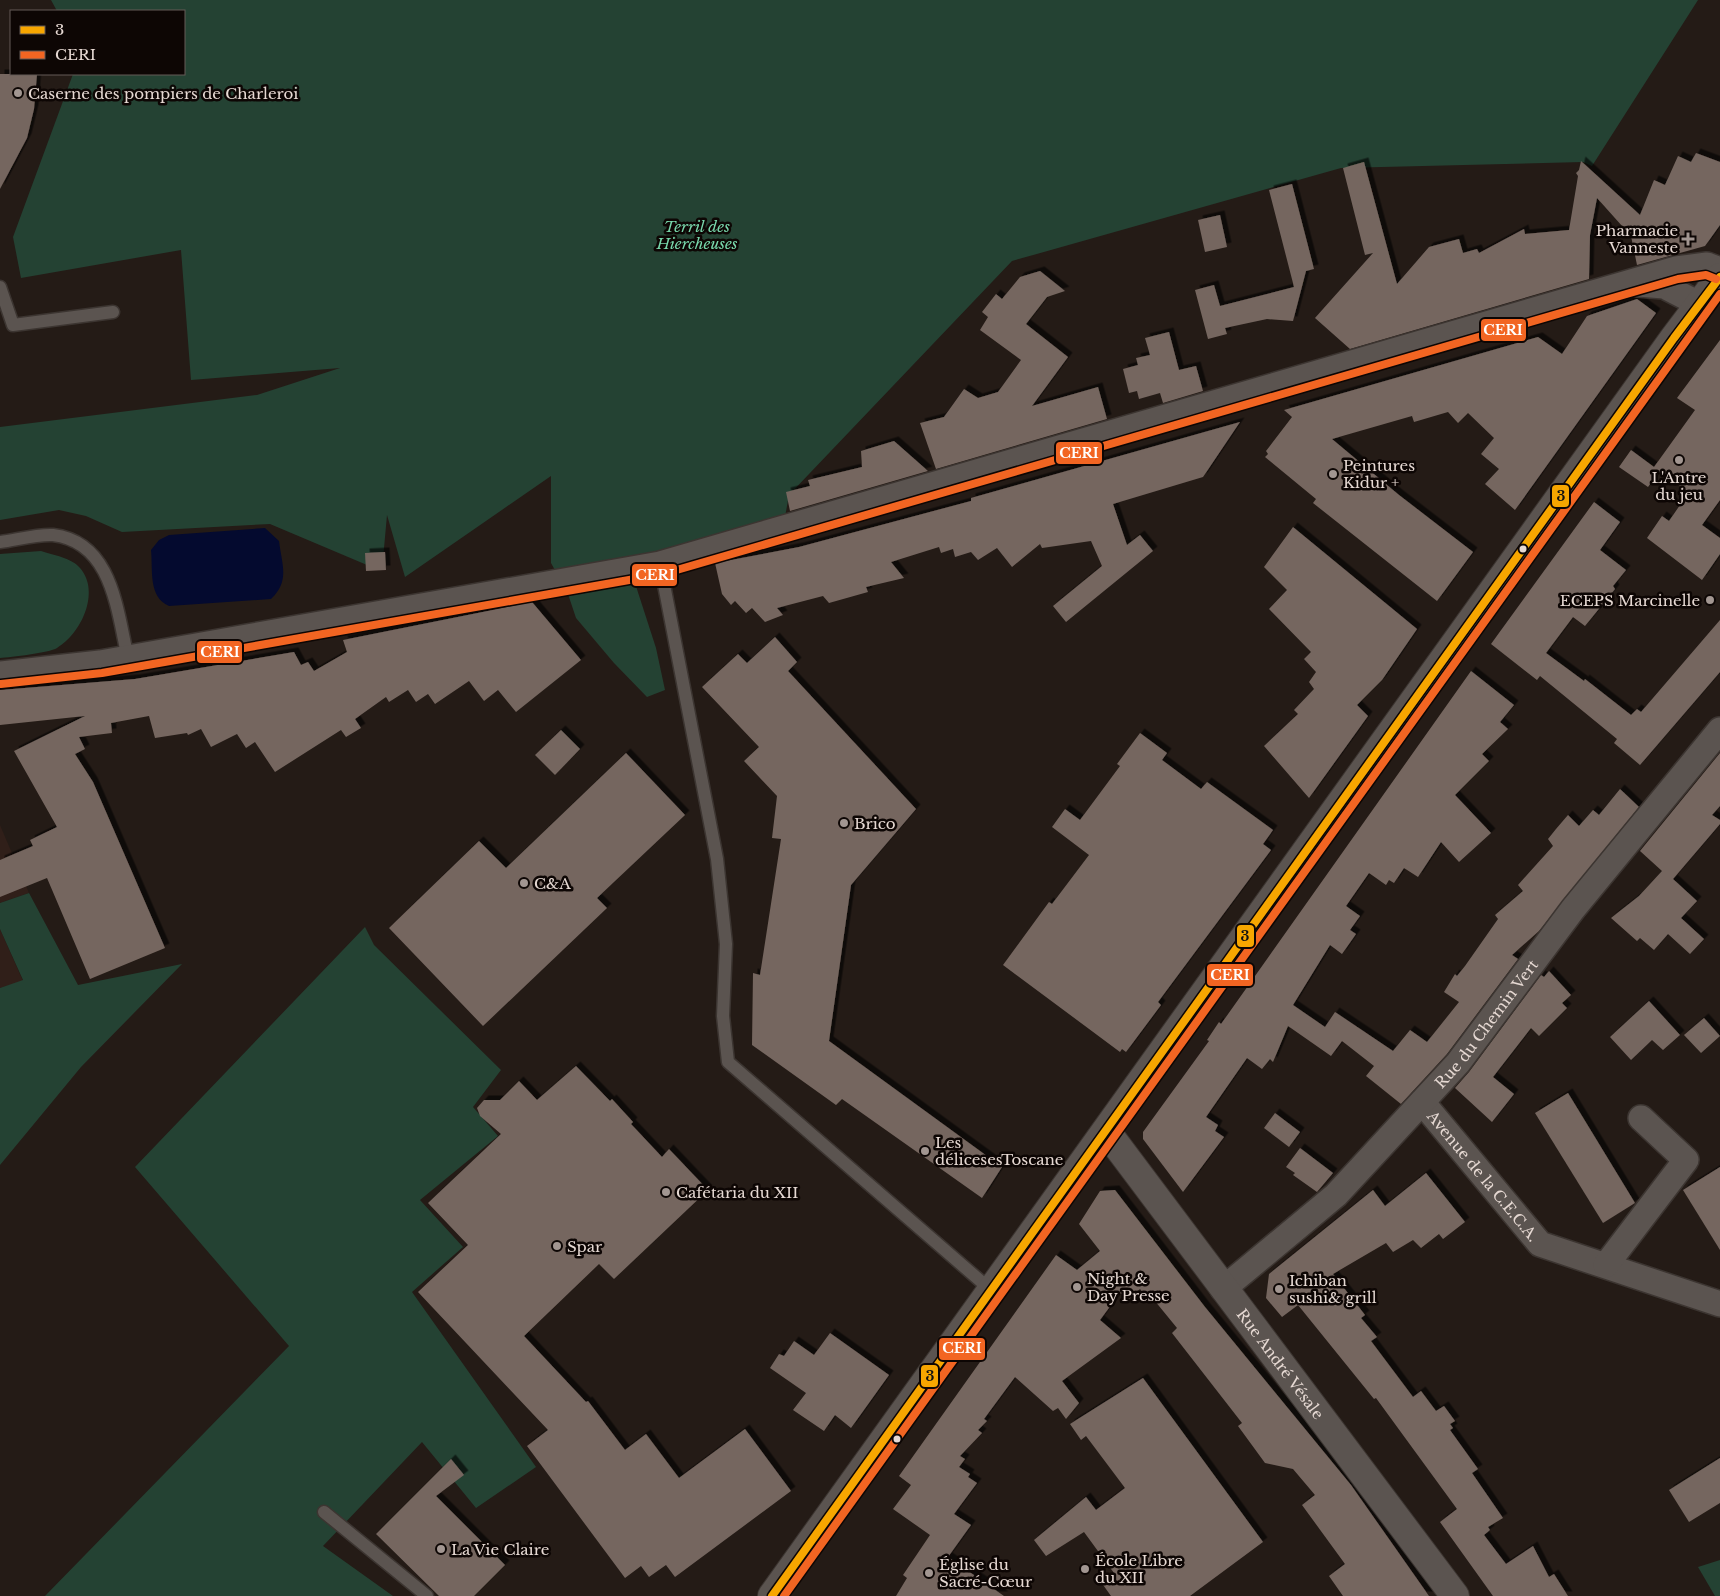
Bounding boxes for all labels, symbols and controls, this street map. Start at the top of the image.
legend [10,10,185,75]
text: 3 [55,20,64,39]
text: CERI [55,45,96,64]
place label: Caserne des pompiers de Charleroi [28,84,298,103]
marker: Caserne des pompiers de Charleroi [12,87,24,99]
park label: Terril des Hiercheuses [655,217,738,253]
place label: Pharmacie Vanneste [1596,221,1678,257]
marker: Pharmacie Vanneste [1682,233,1694,245]
line badge: CERI [1480,318,1527,342]
text: CERI [1483,321,1523,339]
line badge: CERI [1055,441,1103,465]
text: CERI [1059,444,1099,462]
marker: L'Antre du jeu [1673,454,1685,466]
place label: Peintures Kidur + [1343,456,1415,492]
marker: Peintures Kidur + [1327,468,1339,480]
place label: L'Antre du jeu [1652,468,1706,504]
line badge: 3 [1551,484,1570,508]
text: 3 [1557,487,1566,505]
unlabelled marker [1518,544,1528,554]
line badge: CERI [631,563,678,587]
text: CERI [635,566,675,584]
place label: ECEPS Marcinelle [1560,591,1700,610]
marker: ECEPS Marcinelle [1704,594,1716,606]
line badge: CERI [196,640,243,664]
text: CERI [200,643,240,661]
place label: Brico [854,814,896,833]
marker: Brico [838,817,850,829]
place label: C&A [534,874,571,893]
marker: C&A [518,877,530,889]
line badge: 3 [1236,924,1255,948]
text: 3 [1241,927,1250,945]
street label: Rue du Chemin Vert [1430,955,1542,1092]
line badge: CERI [1206,963,1254,987]
text: CERI [1210,966,1250,984]
street label: Avenue de la C.E.C.A. [1423,1106,1543,1245]
place label: Les délicesesToscane [935,1133,1063,1169]
marker: Les délicesesToscane [919,1145,931,1157]
place label: Cafétaria du XII [676,1183,799,1202]
marker: Cafétaria du XII [660,1186,672,1198]
place label: Spar [567,1237,603,1256]
marker: Spar [551,1240,563,1252]
place label: Night & Day Presse [1087,1269,1170,1305]
place label: Ichiban sushi& grill [1289,1271,1377,1307]
marker: Night & Day Presse [1071,1281,1083,1293]
marker: Ichiban sushi& grill [1273,1283,1285,1295]
street label: Rue André Vésale [1233,1305,1328,1423]
line badge: CERI [938,1337,986,1361]
text: CERI [942,1339,982,1357]
line badge: 3 [920,1364,939,1388]
text: 3 [926,1367,935,1385]
unlabelled marker [892,1434,902,1444]
place label: La Vie Claire [451,1540,549,1559]
marker: La Vie Claire [435,1543,447,1555]
place label: École Libre du XII [1095,1551,1183,1587]
place label: Église du Sacré-Cœur [939,1555,1033,1591]
marker: École Libre du XII [1079,1563,1091,1575]
marker: Église du Sacré-Cœur [923,1567,935,1579]

